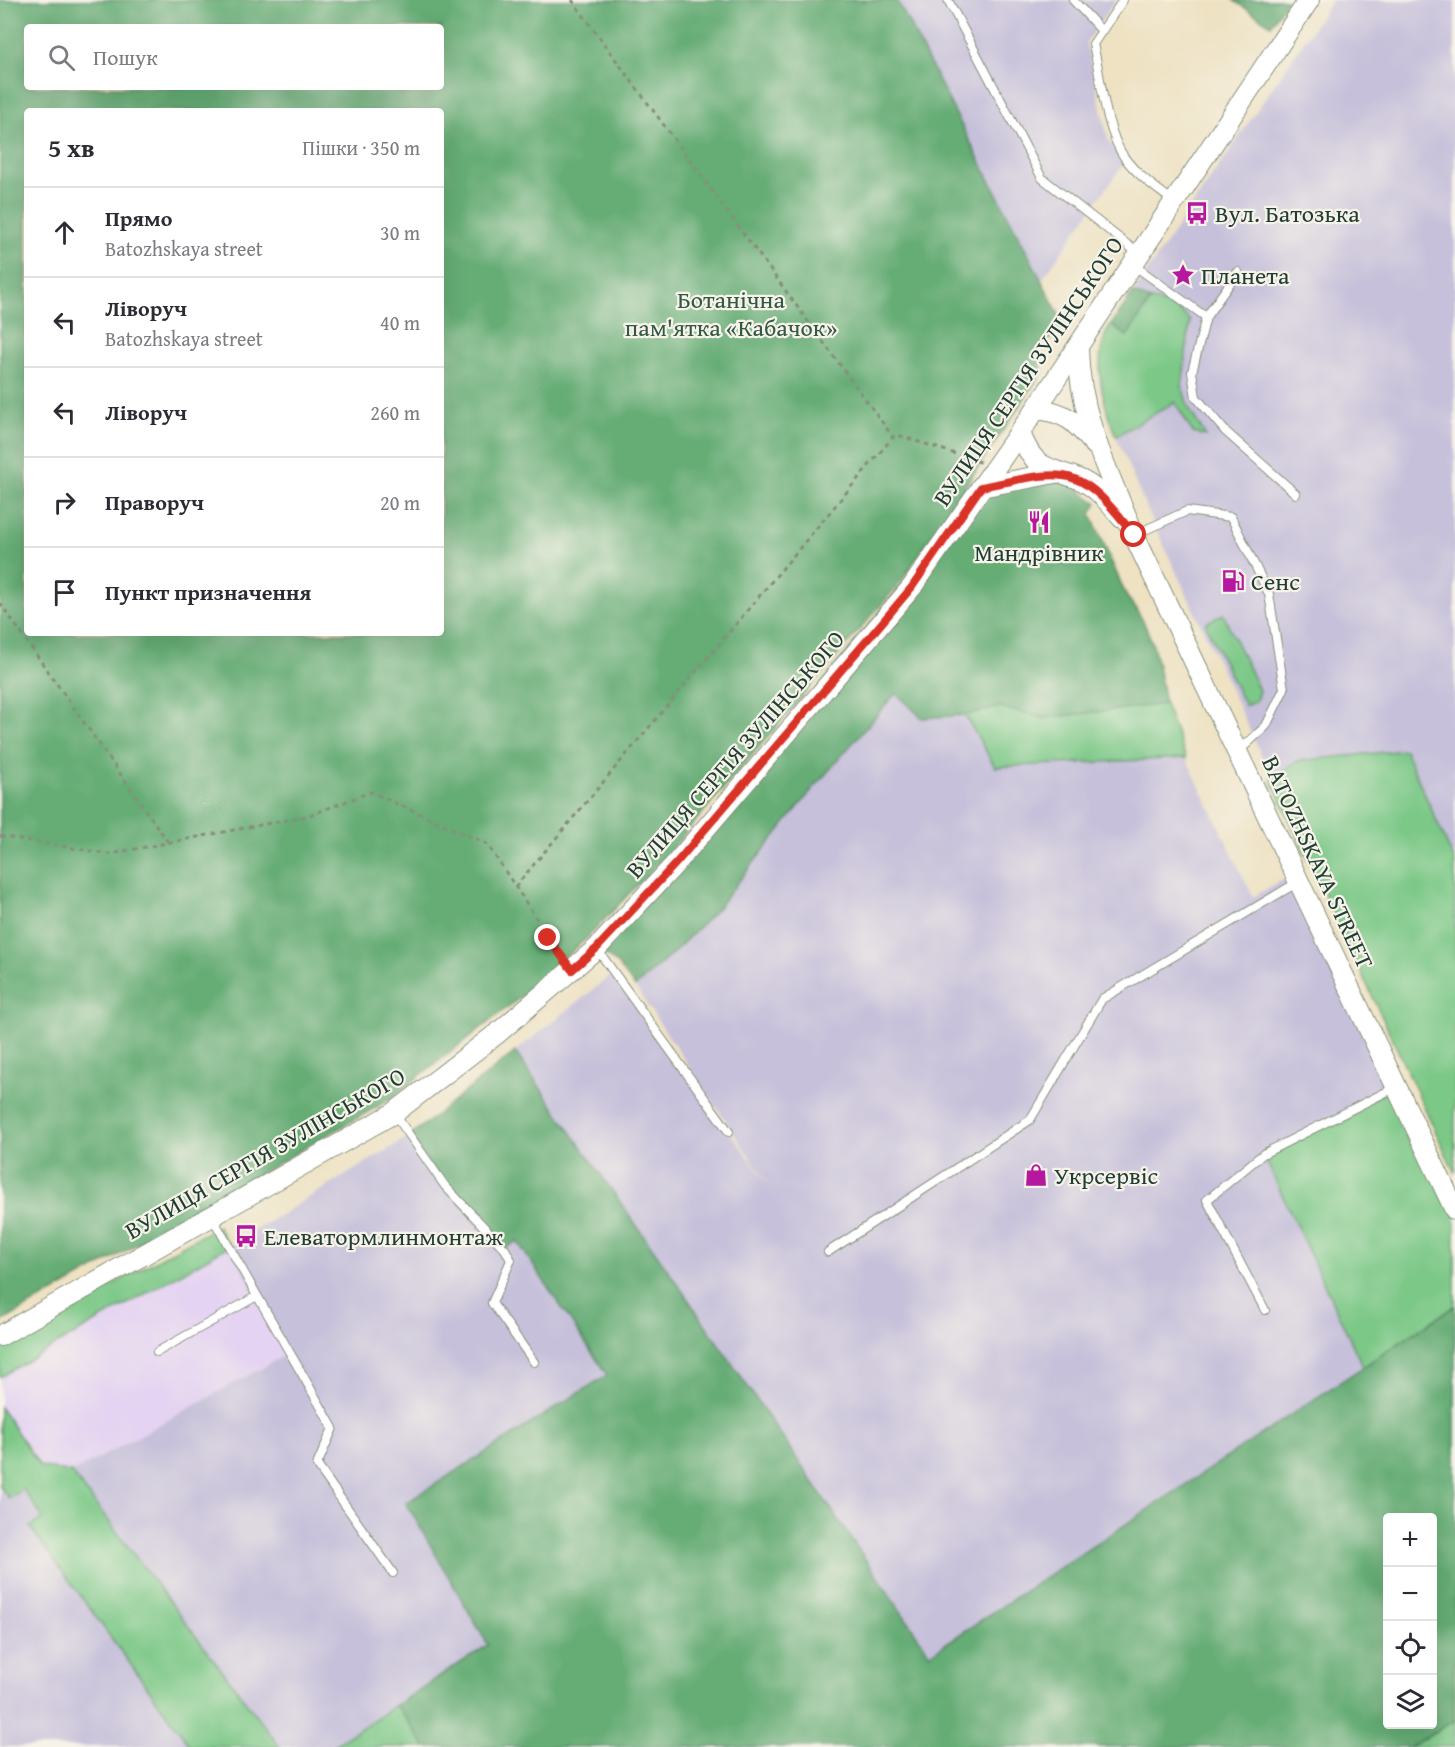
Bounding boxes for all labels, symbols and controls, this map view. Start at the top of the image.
search box [24,24,444,90]
icon: search [45,41,78,74]
text: Пошук [93,41,158,73]
text: 5 хв [48,128,95,167]
text: Пішки · 350 m [302,133,420,162]
place label: Вул. Батозька [1215,196,1360,231]
bus stop icon: Вул. Батозька [1184,200,1210,226]
text: Прямо [105,202,172,234]
icon: ahead [48,216,81,249]
text: 30 m [380,218,420,247]
street label: ВУЛИЦЯ СЕРГІЯ ЗУЛІНСЬКОГО [924,229,1132,513]
text: Batozhskaya street [105,234,263,263]
place label: Планета [1201,258,1290,293]
place icon: Планета [1170,262,1196,288]
park label: Ботанічна пам'ятка «Кабачок» [625,282,837,345]
text: Ліворуч [105,292,187,324]
icon: left [48,306,81,339]
text: 40 m [380,308,420,337]
text: Batozhskaya street [105,324,263,353]
icon: left [48,396,81,429]
text: Ліворуч [105,396,187,428]
text: 260 m [370,398,420,427]
icon: right [48,486,81,519]
text: Праворуч [105,486,204,518]
text: 20 m [380,488,420,517]
restaurant icon: Мандрівник [1026,509,1052,535]
route start [1120,521,1146,547]
place label: Мандрівник [974,535,1104,570]
place label: Сенс [1251,564,1300,599]
fuel station icon: Сенс [1220,568,1246,594]
icon: arrive [48,576,81,609]
text: Пункт призначення [105,576,311,608]
street label: ВУЛИЦЯ СЕРГІЯ ЗУЛІНСЬКОГО [617,622,853,886]
street label: BATOZHSKAYA STREET [1253,750,1383,974]
route end [534,924,560,950]
street label: ВУЛИЦЯ СЕРГІЯ ЗУЛІНСЬКОГО [118,1058,412,1248]
place label: Укрсервіс [1054,1158,1158,1193]
shop icon: Укрсервіс [1023,1162,1049,1188]
place label: Елеватормлинмонтаж [264,1219,503,1254]
bus stop icon: Елеватормлинмонтаж [233,1223,259,1249]
map controls [1383,1513,1437,1729]
button: + [1383,1513,1437,1567]
button: − [1383,1567,1437,1621]
button: locate [1383,1621,1437,1675]
button: layers [1383,1675,1437,1729]

